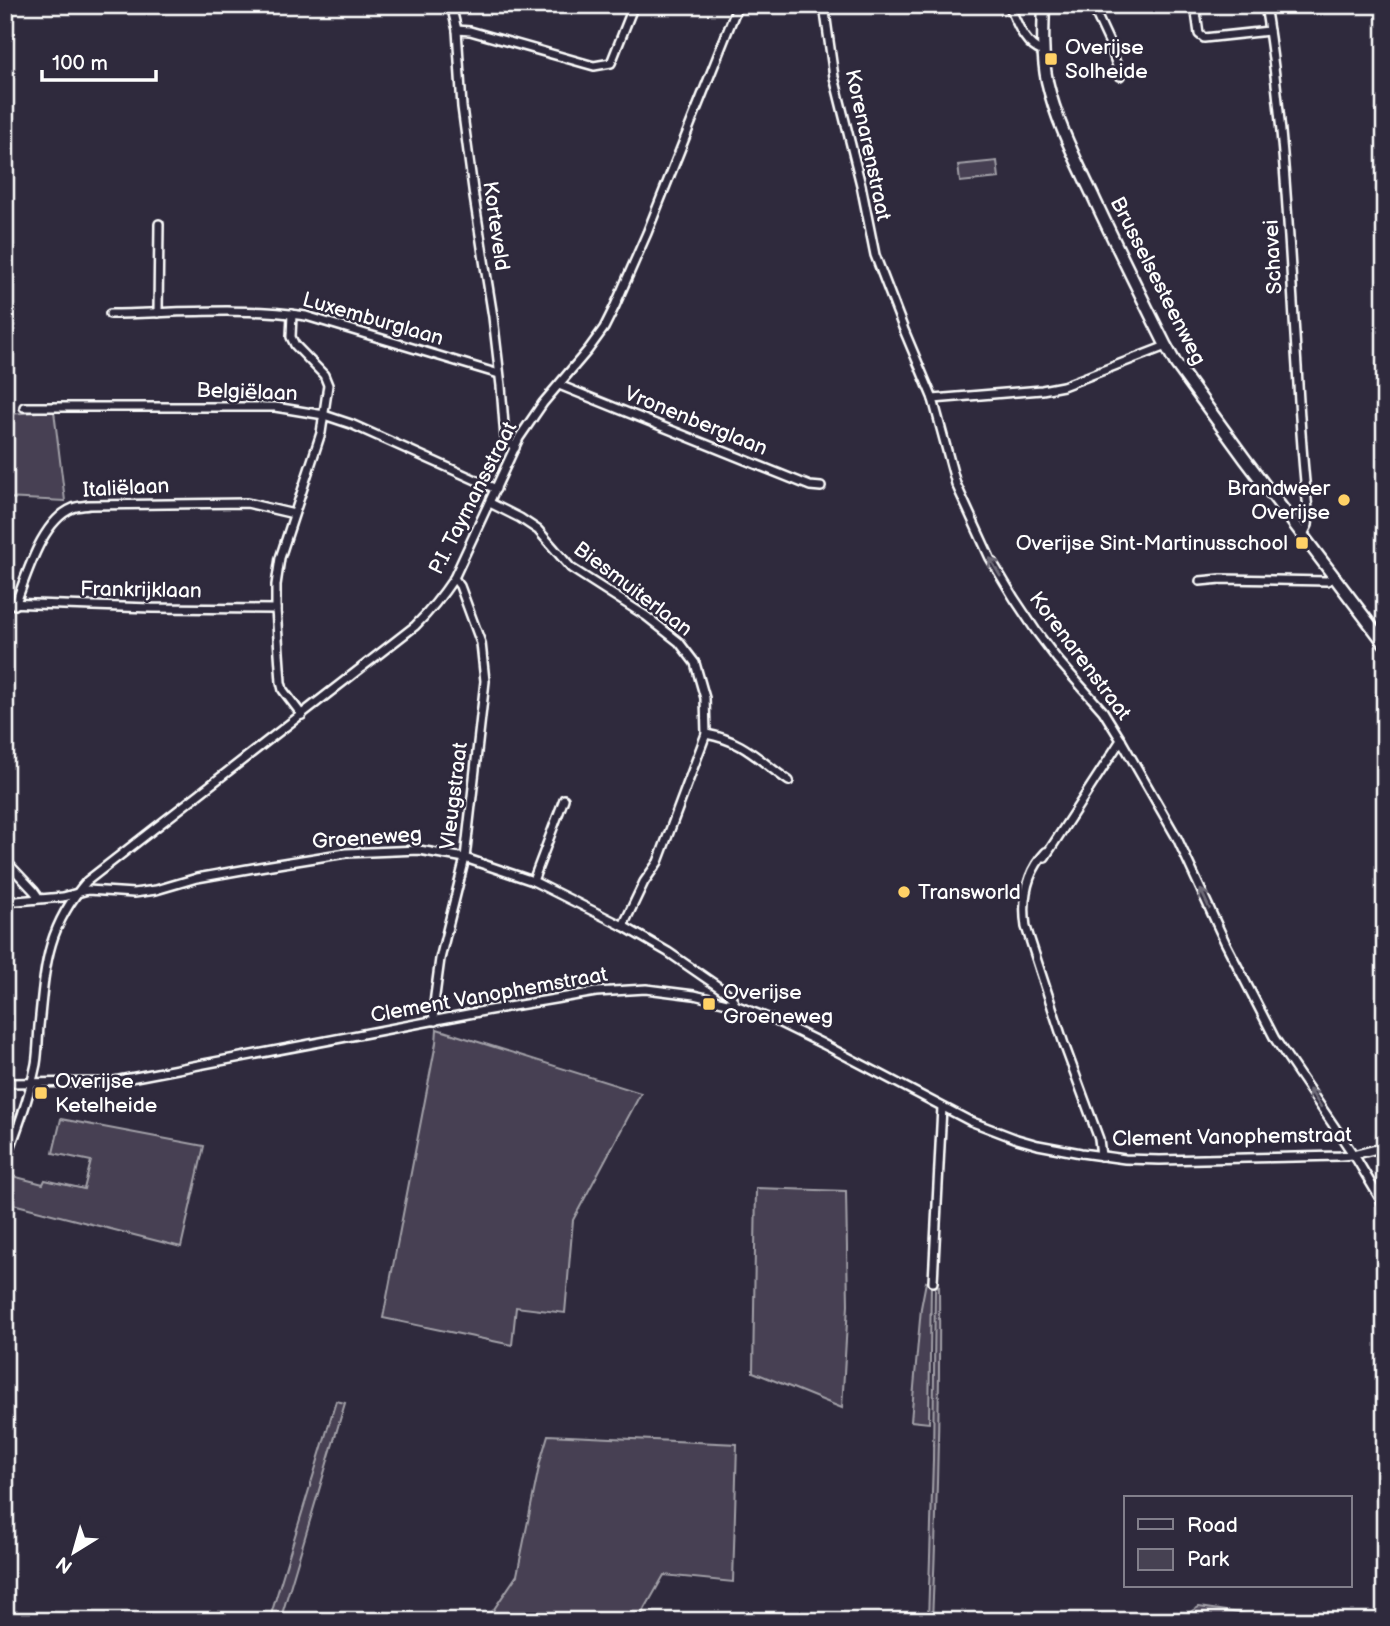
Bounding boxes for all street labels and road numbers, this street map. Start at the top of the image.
street label: Korenarenstraat [840,67,896,224]
street label: Korteveld [477,180,515,272]
street label: Brusselsesteenweg [1105,193,1211,369]
street label: Schavei [1259,219,1287,295]
street label: Luxemburglaan [300,287,446,351]
street label: Belgiëlaan [196,378,298,406]
street label: Vronenberglaan [621,381,771,461]
street label: P.I. Taymansstraat [424,417,523,579]
street label: Italiëlaan [82,473,170,503]
street label: Biesmuiterlaan [569,536,697,642]
street label: Frankrijklaan [80,576,202,604]
street label: Korenarenstraat [1024,587,1137,726]
street label: Vleugstraat [435,740,473,851]
street label: Groeneweg [311,822,423,854]
street label: Clement Vanophemstraat [369,962,610,1028]
street label: Clement Vanophemstraat [1112,1122,1353,1152]

